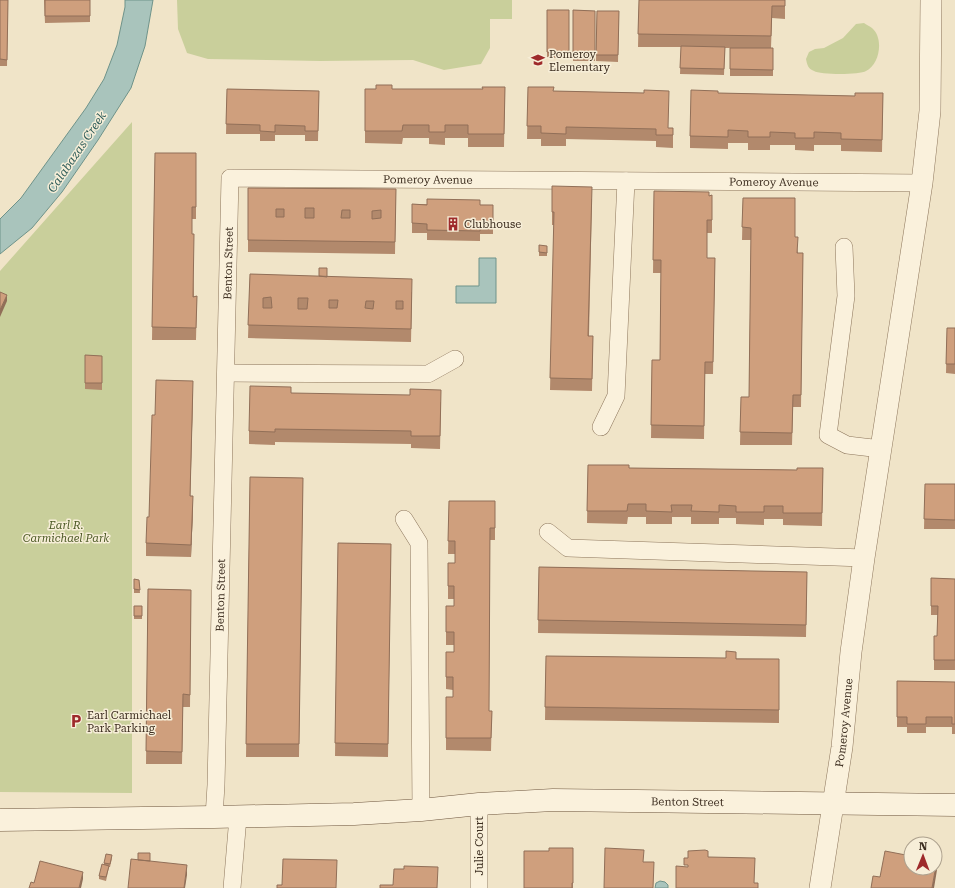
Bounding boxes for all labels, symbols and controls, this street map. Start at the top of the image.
place label: Pomeroy Elementary [549,48,610,74]
school or university icon: Pomeroy Elementary [530,52,546,68]
water label: Calabazas Creek [45,108,110,195]
street label: Pomeroy Avenue [383,173,473,187]
street label: Pomeroy Avenue [729,176,819,189]
building icon: Clubhouse [445,216,461,232]
place label: Clubhouse [464,218,521,231]
street label: Benton Street [221,227,236,300]
park label: Earl R. Carmichael Park [23,519,109,545]
street label: Benton Street [214,559,228,632]
street label: Pomeroy Avenue [833,678,855,768]
place label: Earl Carmichael Park Parking [87,709,172,735]
parking icon: Earl Carmichael Park Parking [68,713,84,729]
street label: Benton Street [651,795,724,809]
street label: Julie Court [473,817,486,876]
north arrow [903,836,943,876]
text: N [919,840,928,853]

